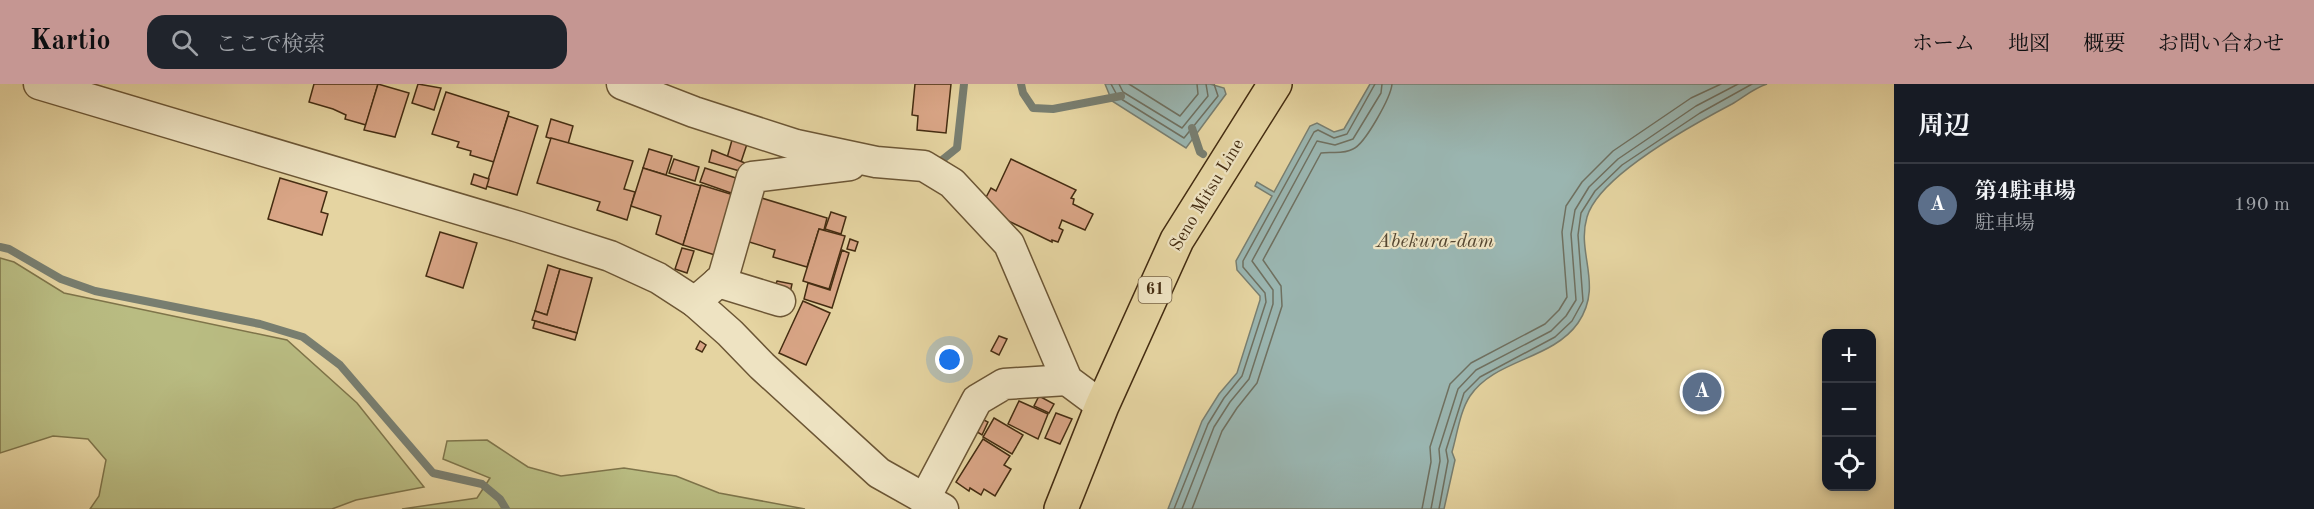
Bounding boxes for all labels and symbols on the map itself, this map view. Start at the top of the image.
street label: Seno Mitsu Line [1167,136,1247,254]
water label: Abekura-dam [1375,232,1494,252]
road number: 61 [1138,277,1172,303]
your location [935,345,964,374]
pin: A [1682,370,1722,414]

